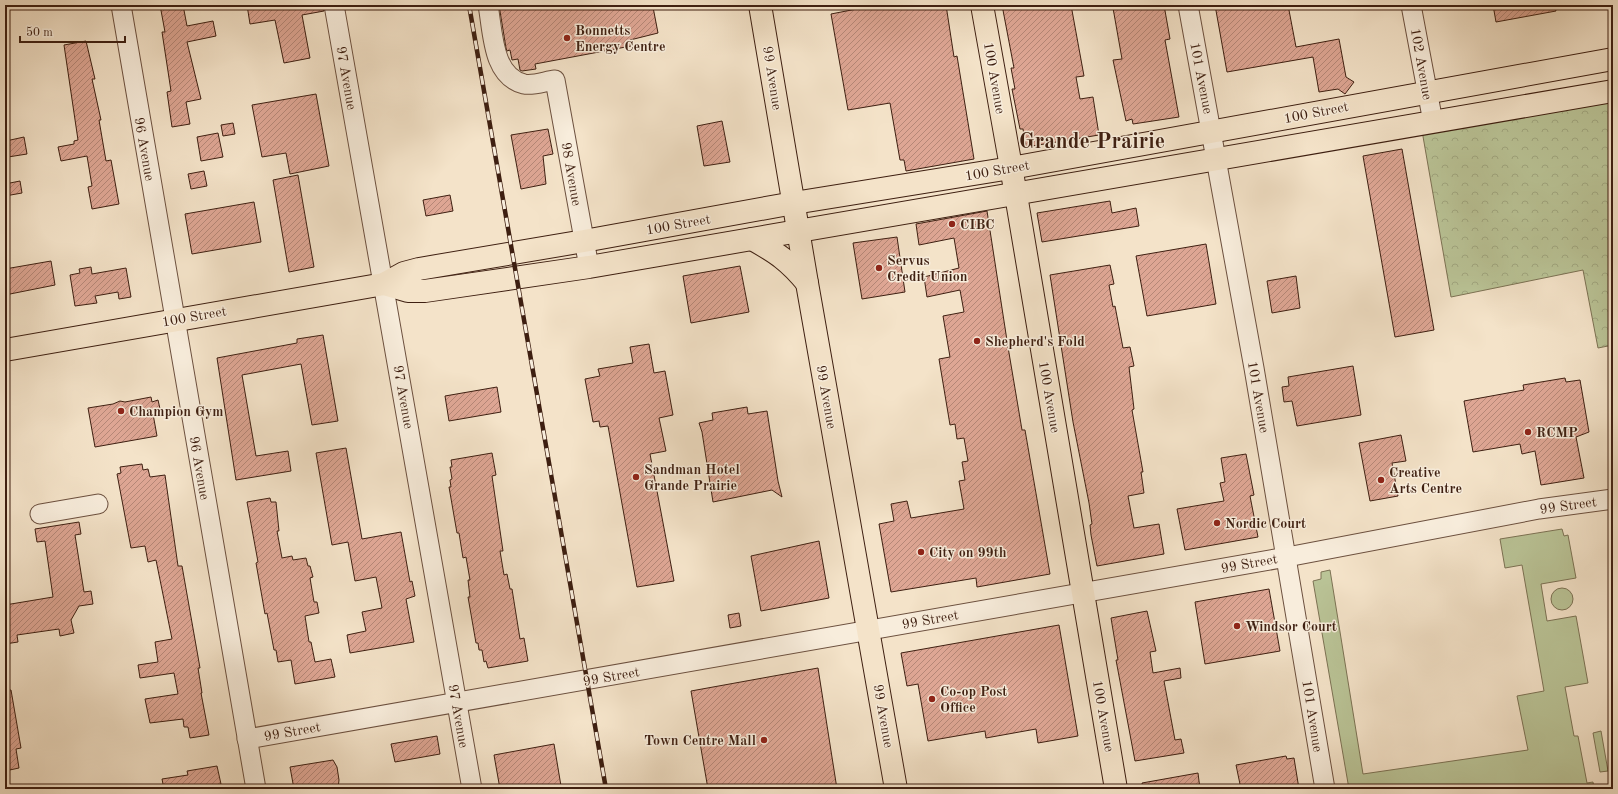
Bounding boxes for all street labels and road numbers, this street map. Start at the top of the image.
street label: 102 Avenue [1408,27,1434,101]
street label: 100 Avenue [981,41,1007,115]
street label: 101 Avenue [1187,41,1215,115]
street label: 97 Avenue [334,45,359,111]
street label: 99 Avenue [760,45,784,111]
street label: 100 Street [1283,100,1350,126]
street label: 96 Avenue [132,116,157,182]
street label: 98 Avenue [559,141,584,207]
street label: 100 Street [964,158,1031,184]
street label: 100 Street [645,212,712,238]
street label: 100 Street [161,304,228,330]
street label: 100 Avenue [1036,360,1062,434]
street label: 101 Avenue [1245,360,1271,434]
street label: 97 Avenue [391,364,416,430]
street label: 99 Avenue [814,364,839,430]
street label: 96 Avenue [187,435,212,501]
street label: 99 Street [1539,495,1598,517]
street label: 99 Street [1220,552,1279,576]
street label: 99 Street [901,608,960,632]
street label: 99 Street [582,665,641,689]
street label: 100 Avenue [1090,679,1116,753]
street label: 101 Avenue [1299,679,1325,753]
street label: 97 Avenue [446,683,471,749]
street label: 99 Avenue [871,683,896,749]
street label: 99 Street [263,720,322,744]

